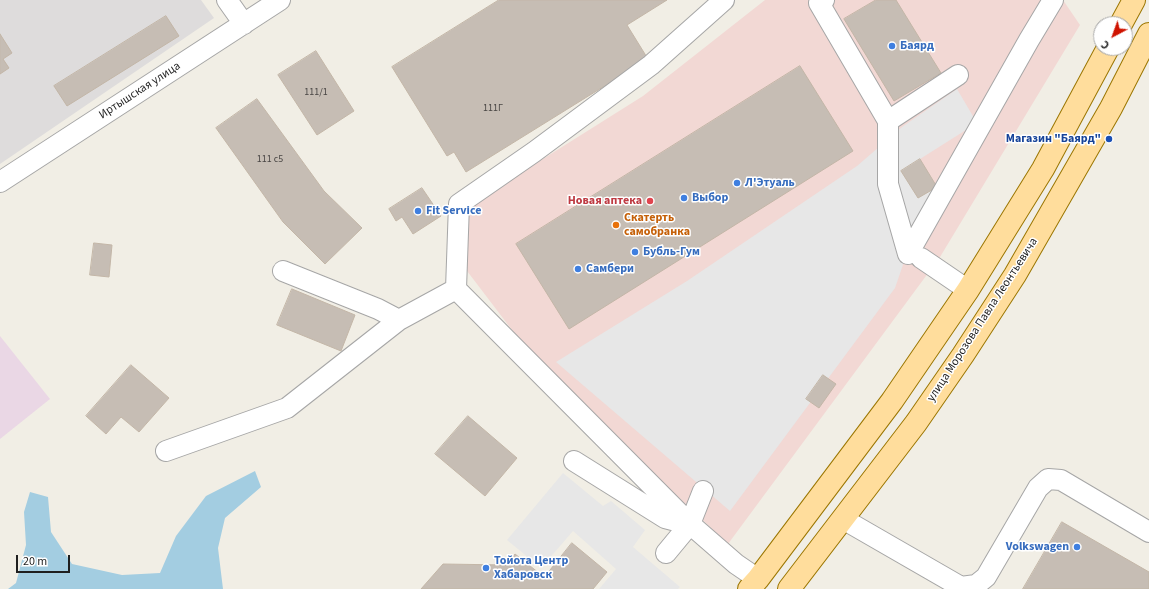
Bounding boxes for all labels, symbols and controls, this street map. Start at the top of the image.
north arrow [1093,16,1133,56]
text: С [1098,37,1113,52]
place label: Баярд [900,39,934,53]
marker: Баярд [887,41,897,51]
street label: Иртышская улица [97,59,183,123]
house number: 111/1 [304,87,328,99]
house number: 111Г [483,103,503,115]
place label: Магазин "Баярд" [1006,132,1101,146]
marker: Магазин "Баярд" [1104,134,1114,144]
house number: 111 с5 [257,154,283,166]
place label: Л'Этуаль [745,176,795,190]
marker: Л'Этуаль [732,178,742,188]
place label: Выбор [692,191,728,205]
marker: Выбор [679,193,689,203]
place label: Новая аптека [568,194,642,208]
marker: Новая аптека [645,196,655,206]
place label: Fit Service [426,204,481,218]
marker: Fit Service [413,206,423,216]
place label: Скатерть самобранка [624,211,690,239]
marker: Скатерть самобранка [611,220,621,230]
street label: улица Морозова Павла Леонтьевича [925,235,1041,405]
place label: Бубль-Гум [643,245,700,259]
marker: Бубль-Гум [630,247,640,257]
place label: Самбери [586,262,634,276]
marker: Самбери [573,264,583,274]
place label: Volkswagen [1006,540,1069,554]
marker: Volkswagen [1072,542,1082,552]
scale bar [18,547,72,573]
text: 20 m [23,553,47,570]
place label: Тойота Центр Хабаровск [494,554,568,582]
marker: Тойота Центр Хабаровск [481,563,491,573]

